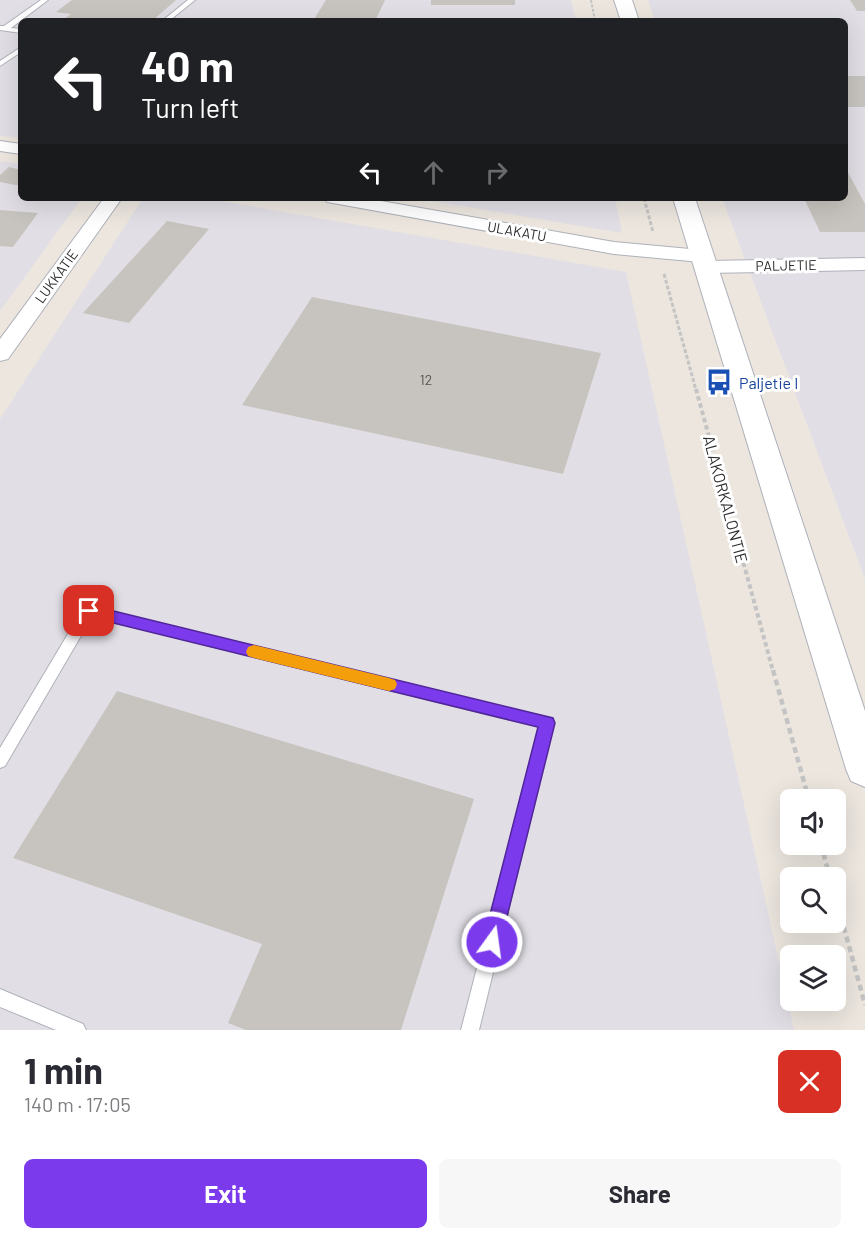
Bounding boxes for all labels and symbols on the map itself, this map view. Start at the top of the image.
street label: ULAKATU [486,217,548,245]
street label: LUKKATIE [31,246,81,306]
street label: PALJETIE [755,256,817,274]
bus stop icon: Paljetie I [704,367,734,397]
house number: 12 [420,371,432,388]
place label: Paljetie I [739,373,798,392]
street label: ALAKORKALONTIE [700,433,752,565]
pin [63,585,114,636]
position arrow [460,910,524,974]

